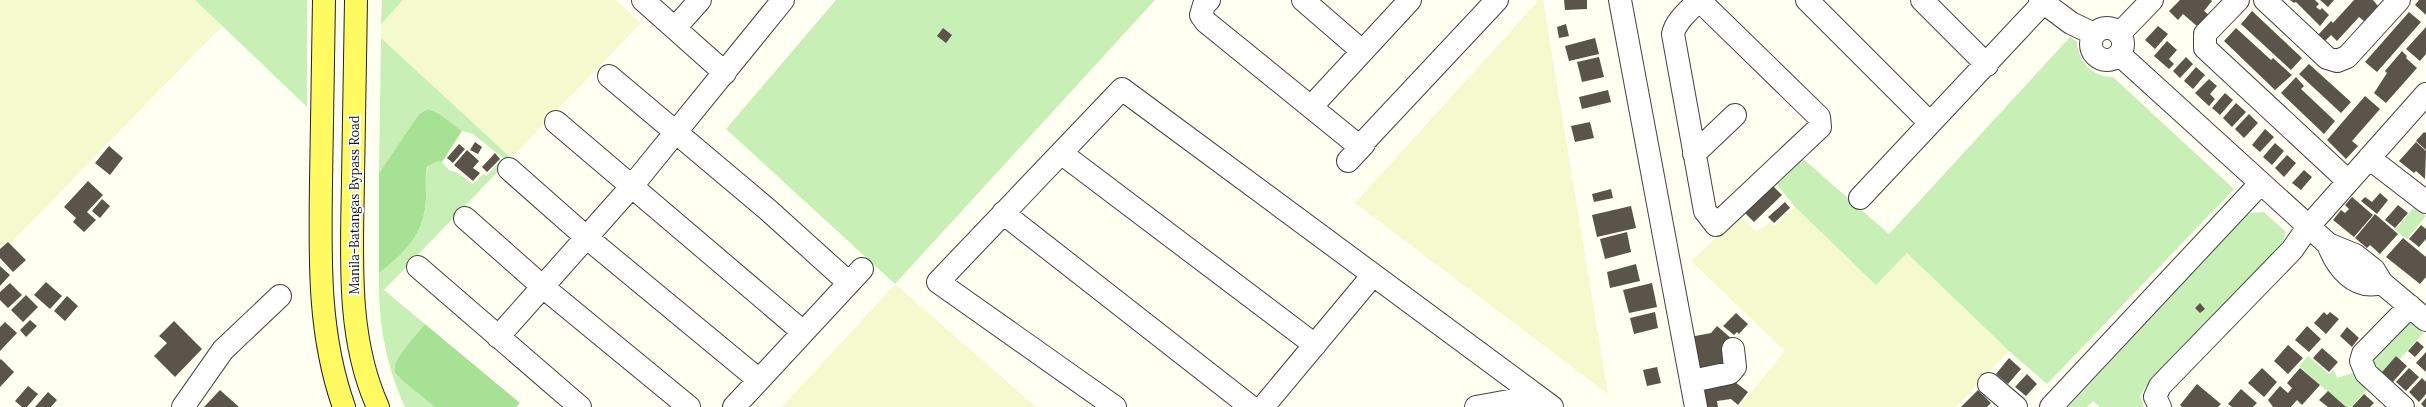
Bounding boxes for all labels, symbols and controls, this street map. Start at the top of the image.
street label: Manila-Batangas Bypass Road [346,115,363,295]

